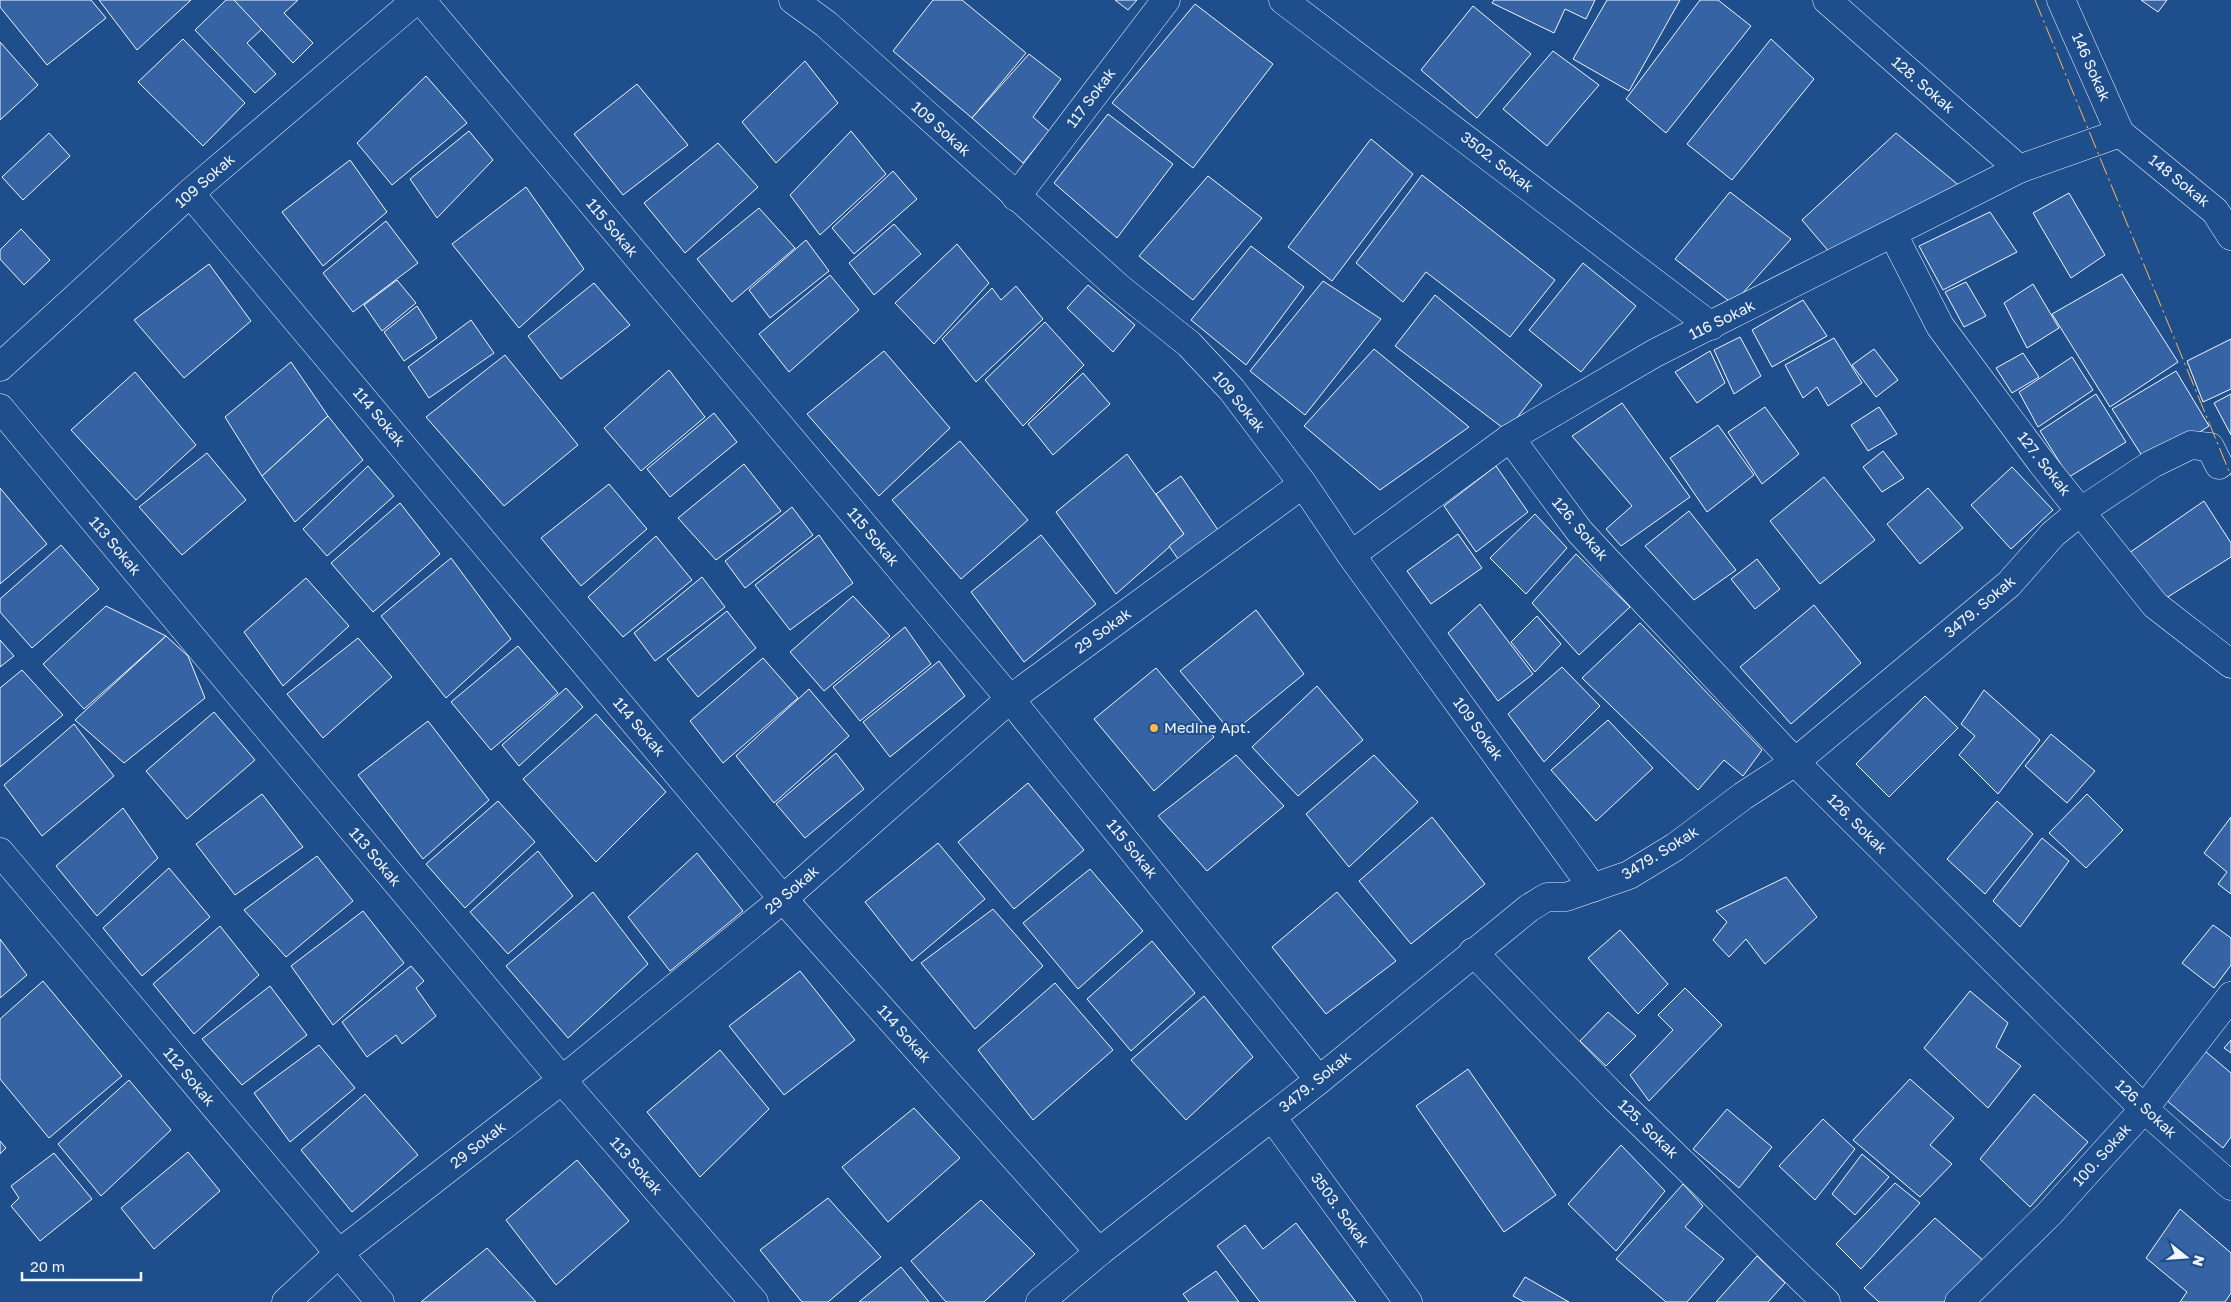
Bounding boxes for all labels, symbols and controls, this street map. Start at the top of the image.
street label: 146 Sokak [2069,30,2115,104]
street label: 128. Sokak [1889,52,1959,117]
street label: 117 Sokak [1062,64,1119,131]
street label: 109 Sokak [908,97,975,160]
street label: 3502. Sokak [1458,127,1538,196]
street label: 109 Sokak [171,149,238,211]
street label: 148 Sokak [2146,150,2214,211]
street label: 115 Sokak [583,194,643,261]
street label: 116 Sokak [1686,295,1758,343]
street label: 109 Sokak [1210,367,1270,436]
street label: 114 Sokak [350,383,410,450]
street label: 127. Sokak [2014,428,2076,499]
street label: 126. Sokak [1549,493,1613,564]
street label: 115 Sokak [844,503,904,570]
street label: 113 Sokak [86,512,146,579]
street label: 3479. Sokak [1940,571,2019,641]
street label: 29 Sokak [1071,603,1135,657]
street label: 114 Sokak [610,693,670,760]
street label: 109 Sokak [1450,693,1508,764]
place label: Medine Apt. [1164,718,1251,736]
marker: Medine Apt. [1148,722,1160,734]
street label: 126. Sokak [1824,790,1892,857]
street label: 115 Sokak [1103,815,1162,882]
street label: 3479. Sokak [1618,821,1702,883]
street label: 113 Sokak [346,823,406,890]
street label: 29 Sokak [761,861,822,917]
street label: 114 Sokak [874,1001,936,1066]
street label: 112 Sokak [160,1043,220,1110]
street label: 3479. Sokak [1275,1046,1354,1116]
street label: 126. Sokak [2112,1075,2181,1142]
street label: 125. Sokak [1615,1095,1683,1162]
street label: 29 Sokak [446,1117,509,1171]
street label: 100. Sokak [2068,1119,2134,1189]
street label: 113 Sokak [607,1133,667,1198]
street label: 3503. Sokak [1308,1169,1374,1251]
north arrow [2161,1232,2211,1282]
scale bar [22,1250,141,1282]
text: N [2189,1253,2209,1269]
text: 20 m [30,1257,65,1275]

